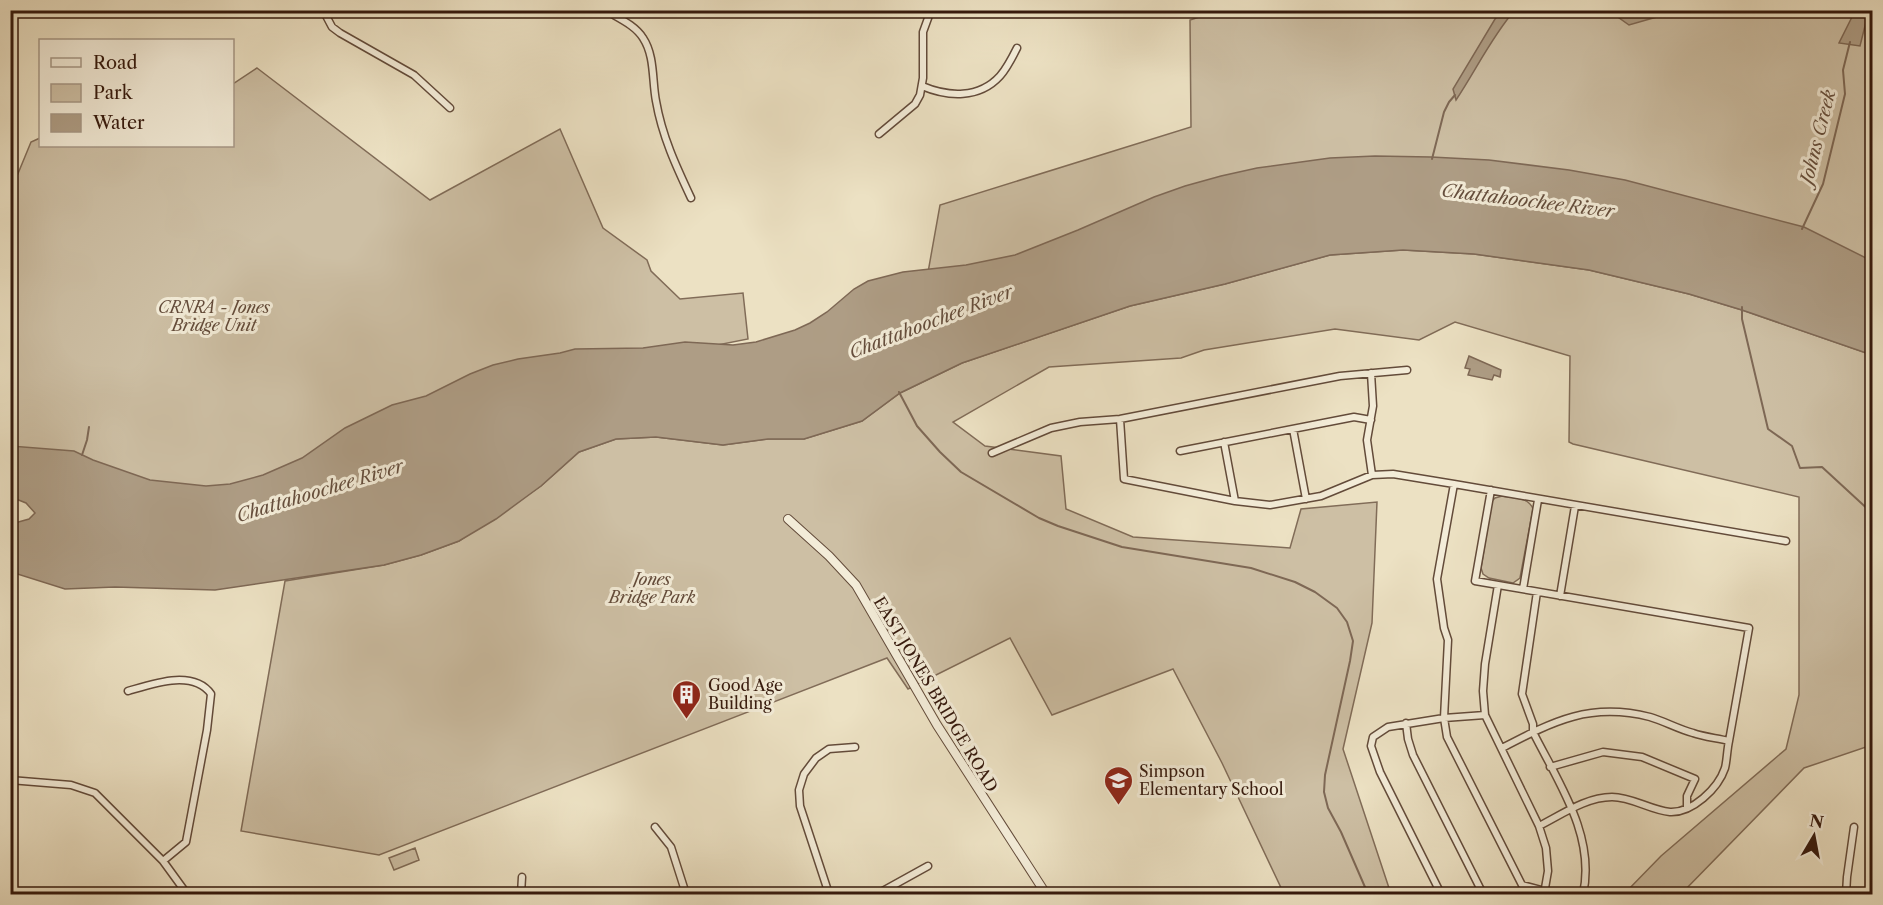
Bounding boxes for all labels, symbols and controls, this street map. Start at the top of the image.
legend [39,39,234,147]
text: Road [93,52,138,74]
text: Park [93,82,134,104]
water label: Johns Creek [1794,87,1840,191]
text: Water [92,112,145,134]
water label: Chattahoochee River [1440,179,1617,223]
water label: Chattahoochee River [846,280,1018,363]
park label: CRNRA - Jones Bridge Unit [158,297,270,335]
water label: Chattahoochee River [234,455,408,527]
park label: Jones Bridge Park [607,569,696,607]
street label: EAST JONES BRIDGE ROAD [870,593,1002,795]
place label: Good Age Building [708,675,783,713]
building icon: Good Age Building [671,678,703,720]
place label: Simpson Elementary School [1139,761,1284,799]
school or university icon: Simpson Elementary School [1102,764,1134,806]
north arrow [1784,806,1844,866]
text: N [1808,810,1825,832]

